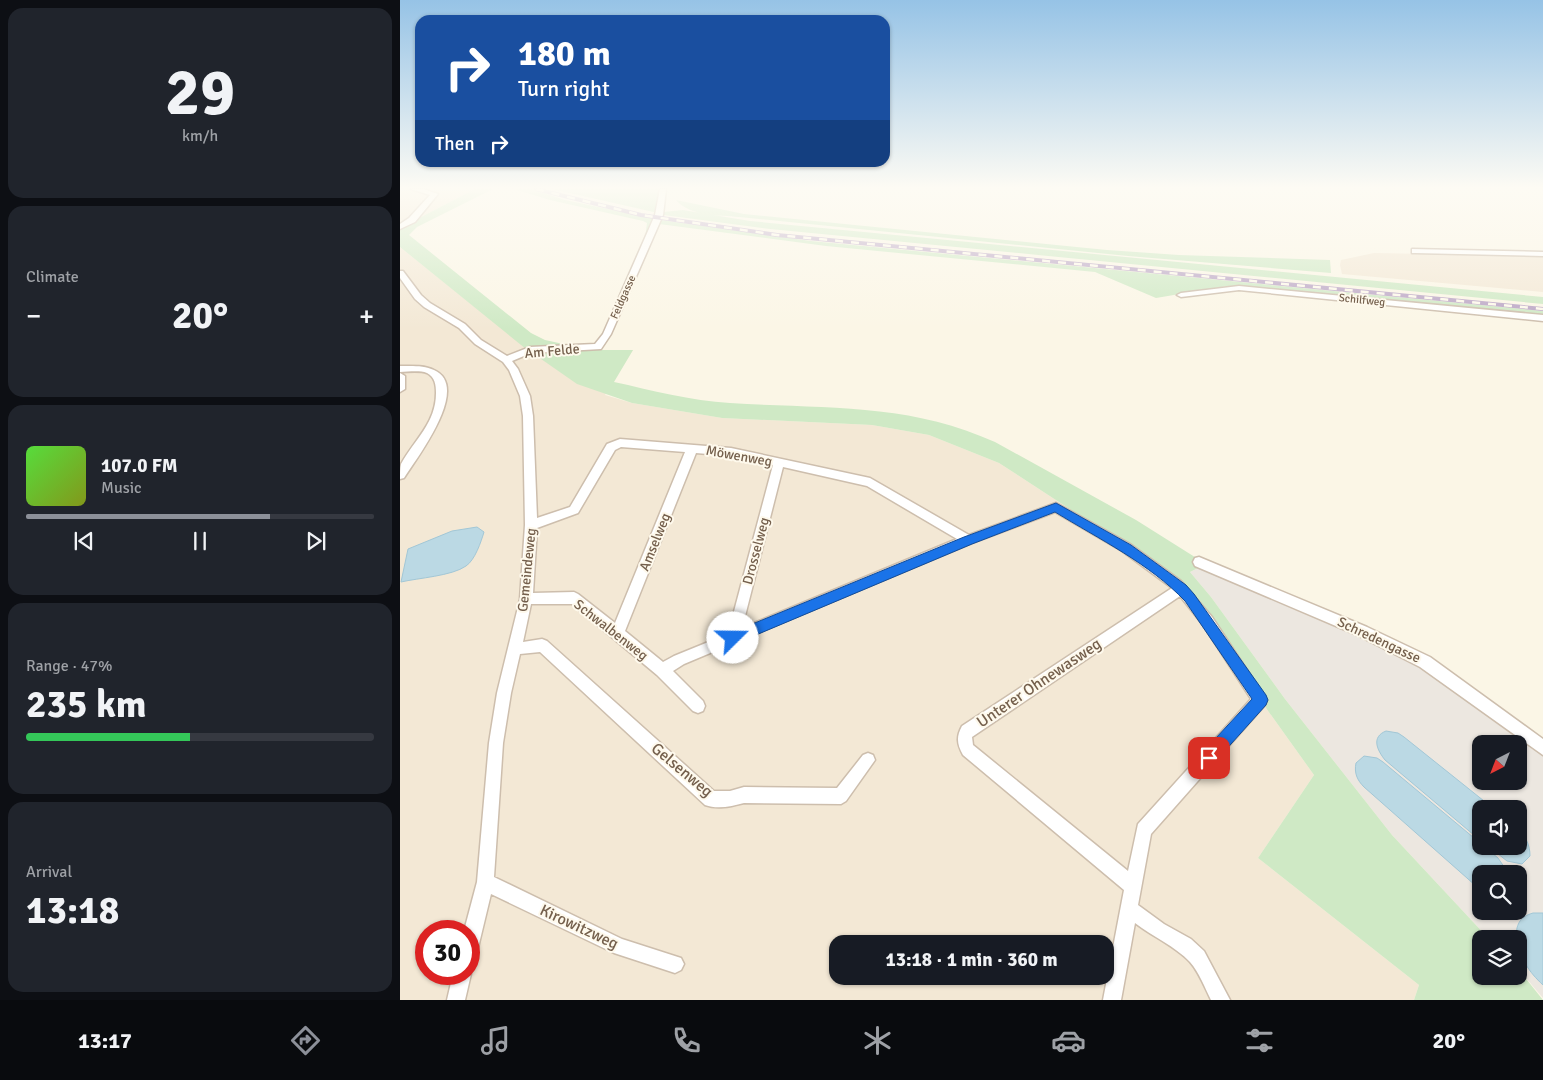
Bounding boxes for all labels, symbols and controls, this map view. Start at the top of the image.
text: 180 m [518,32,611,75]
icon: right [435,35,500,100]
text: 29 [165,53,235,133]
text: Turn right [518,75,610,102]
text: km/h [182,126,218,146]
icon: right [485,130,513,158]
text: Then [435,132,475,156]
text: Climate [26,267,79,287]
street label: Feldgasse [608,273,638,321]
street label: Schilfweg [1338,291,1386,309]
text: 20° [172,292,228,339]
text: − [26,299,41,333]
text: + [359,299,374,333]
street label: Am Felde [524,340,580,362]
street label: Möwenweg [704,442,774,470]
text: 107.0 FM [101,454,178,478]
text: Music [101,478,142,498]
street label: Amselweg [636,510,674,574]
street label: Drosselweg [739,516,773,586]
icon: previous [70,527,98,555]
icon: pause [186,527,214,555]
icon: next [302,527,330,555]
street label: Gemeindeweg [514,527,540,613]
street label: Schwalbenweg [571,596,651,664]
position arrow [706,611,758,663]
street label: Schredengasse [1335,613,1423,667]
street label: Unterer Ohnewasweg [973,634,1105,732]
text: Range · 47% [26,656,112,676]
text: 235 km [26,681,147,728]
north arrow [1472,735,1528,790]
map controls [1472,735,1527,985]
pin [1188,737,1230,779]
street label: Gelsenweg [647,738,717,802]
icon: arrive [1195,744,1223,772]
button: sound [1472,800,1527,855]
text: Arrival [26,862,72,882]
button: search [1472,865,1527,920]
text: 13:18 [26,887,119,934]
street label: Kirowitzweg [537,900,621,954]
speed limit sign: 30 [415,920,480,985]
button: layers [1472,930,1527,985]
text: 13:18 · 1 min · 360 m [885,948,1058,972]
icon: directions [288,1023,323,1058]
icon: music [478,1023,513,1058]
icon: phone [669,1023,704,1058]
icon: climate [860,1023,895,1058]
icon: car [1051,1023,1086,1058]
icon: filters [1242,1023,1277,1058]
text: 13:17 [78,1027,132,1054]
text: 20° [1432,1027,1465,1054]

